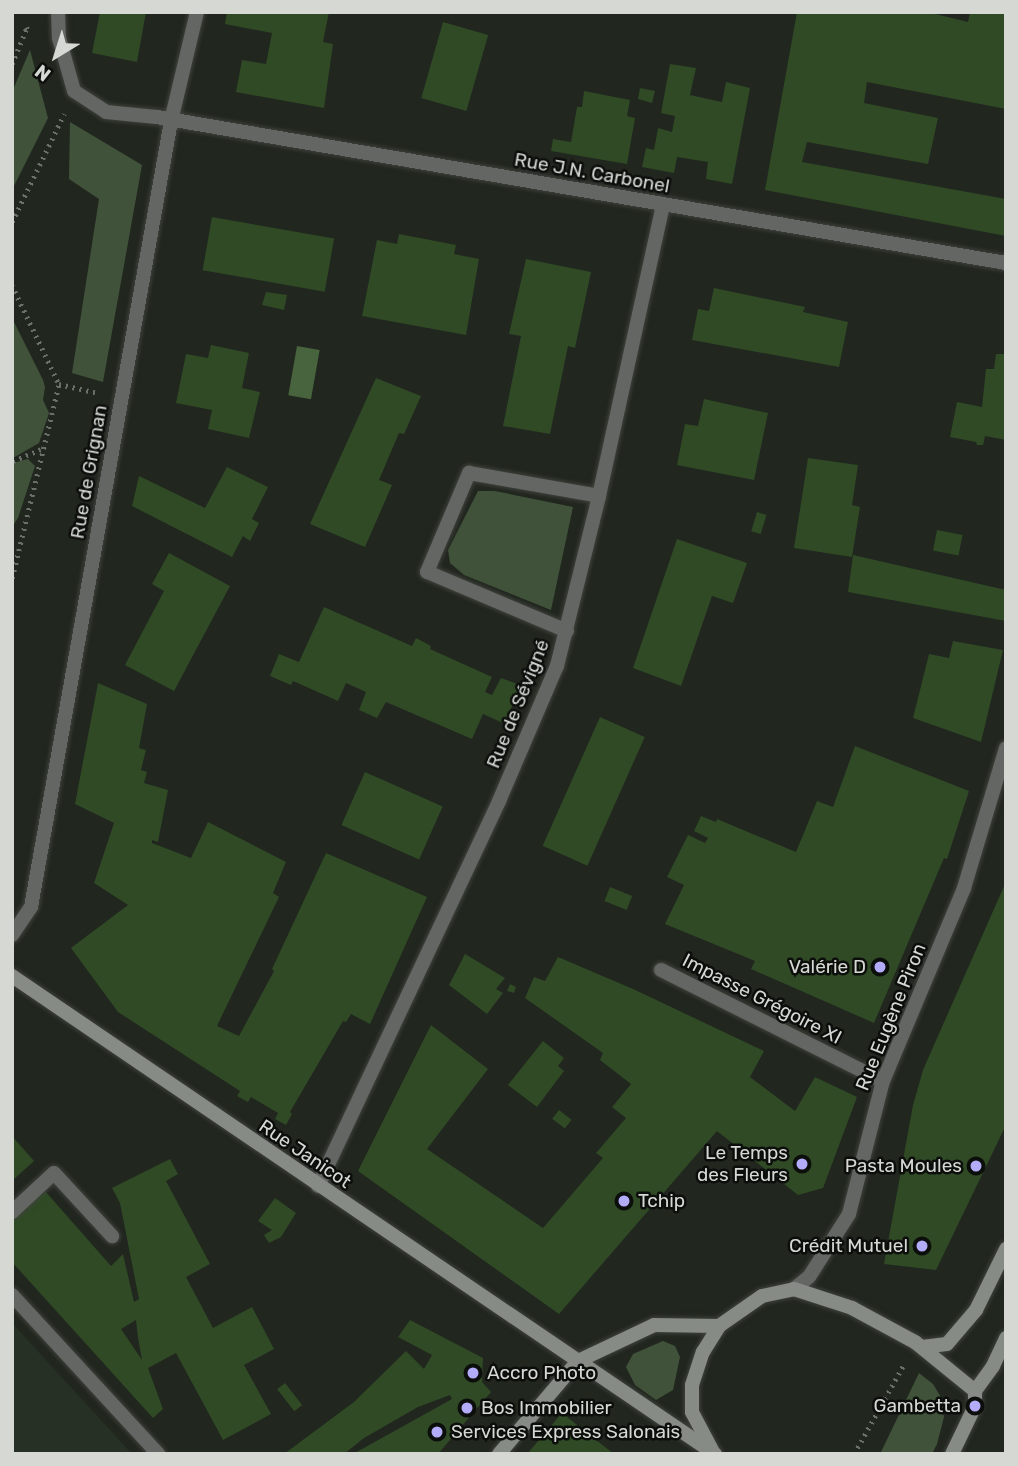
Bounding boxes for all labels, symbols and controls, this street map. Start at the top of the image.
north arrow [21,21,91,91]
text: N [30,60,55,86]
street label: Rue J.N. Carbonel [513,148,671,198]
street label: Rue de Grignan [66,403,112,541]
street label: Rue de Sévigné [482,636,554,772]
street label: Rue Eugène Piron [851,940,931,1094]
street label: Impasse Grégoire XI [679,949,845,1049]
place label: Valérie D [789,956,866,978]
marker: Valérie D [872,959,888,975]
street label: Rue Janicot [254,1115,356,1193]
place label: Le Temps des Fleurs [697,1142,788,1186]
place label: Pasta Moules [845,1155,962,1177]
marker: Le Temps des Fleurs [794,1156,810,1172]
marker: Pasta Moules [968,1158,984,1174]
place label: Tchip [638,1190,685,1212]
marker: Tchip [616,1193,632,1209]
place label: Crédit Mutuel [789,1235,908,1257]
marker: Crédit Mutuel [914,1238,930,1254]
place label: Accro Photo [487,1362,596,1384]
marker: Accro Photo [465,1365,481,1381]
place label: Gambetta [873,1395,961,1417]
place label: Bos Immobilier [481,1397,612,1419]
marker: Gambetta [967,1398,983,1414]
marker: Bos Immobilier [459,1400,475,1416]
place label: Services Express Salonais [451,1421,680,1443]
marker: Services Express Salonais [429,1424,445,1440]

